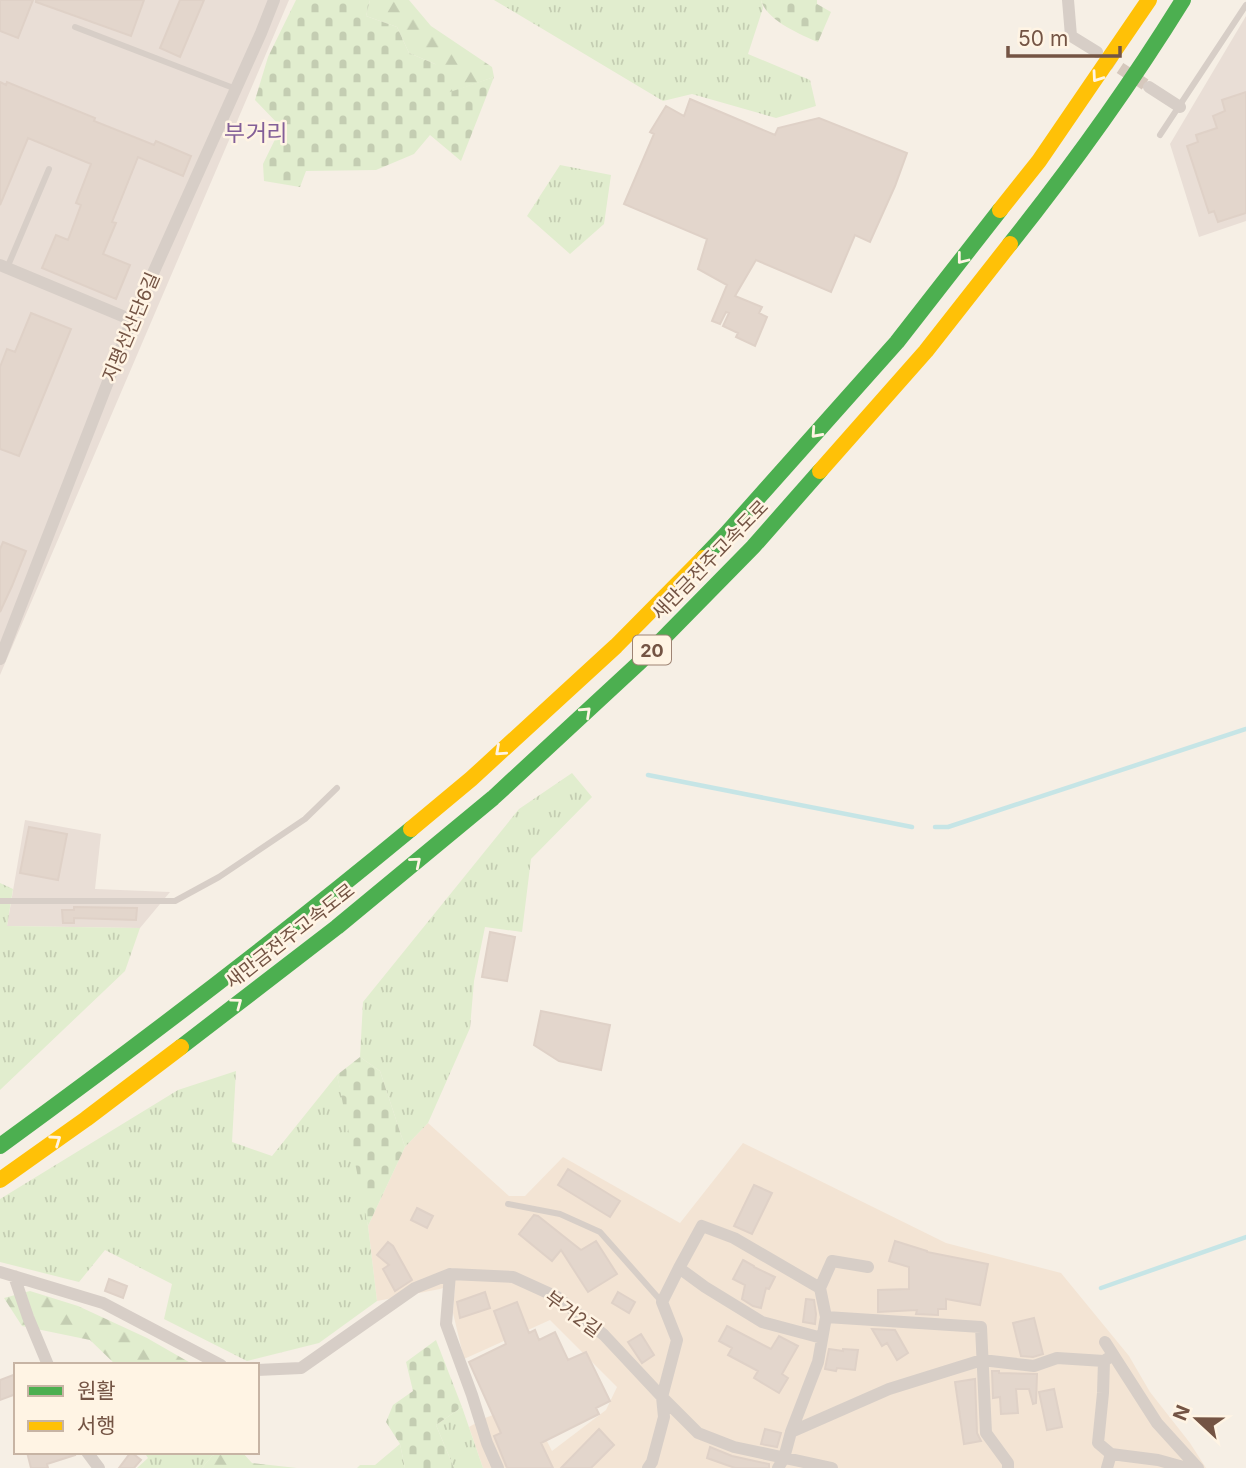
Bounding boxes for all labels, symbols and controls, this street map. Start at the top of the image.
scale bar [1008,14,1120,58]
text: 50 m [1018,26,1068,51]
one-way arrow [1093,69,1105,82]
district label: 부거리 [224,119,288,147]
one-way arrow [957,252,970,264]
street label: 지평선산단6길 [98,269,164,385]
one-way arrow [811,425,824,438]
street label: 새만금전주고속도로 [647,495,773,625]
road number: 20 [633,636,671,664]
one-way arrow [578,707,591,720]
one-way arrow [495,743,508,756]
one-way arrow [407,858,420,870]
street label: 새만금전주고속도로 [221,879,359,993]
one-way arrow [230,999,242,1012]
one-way arrow [48,1136,61,1148]
street label: 부거2길 [540,1286,606,1342]
legend [14,1363,259,1454]
text: 원활 [77,1378,116,1403]
north arrow [1162,1384,1232,1454]
text: N [1168,1402,1195,1424]
text: 서행 [77,1413,116,1438]

